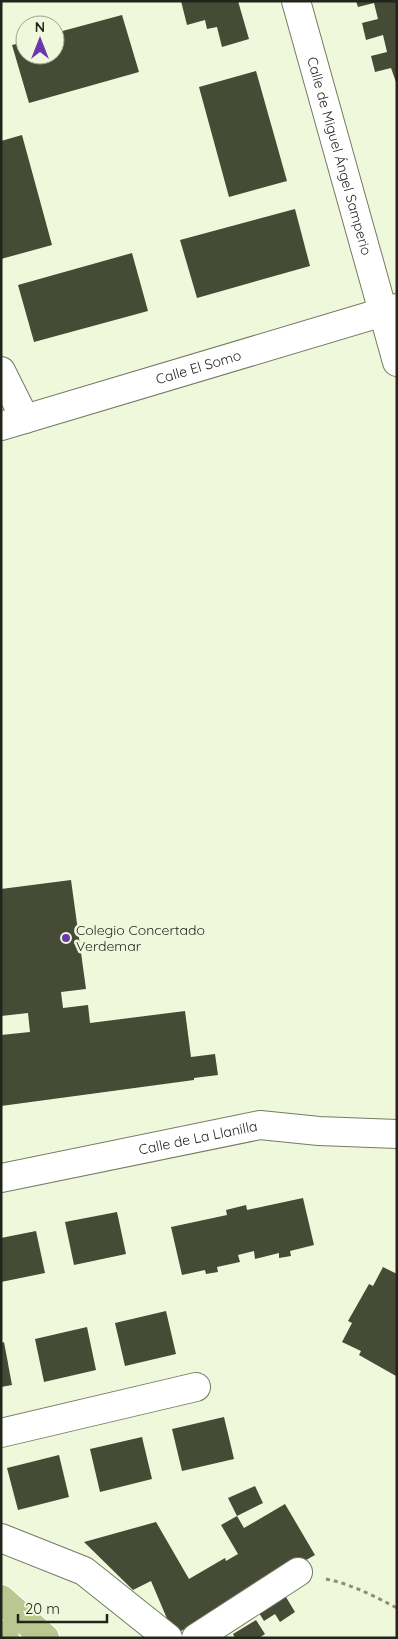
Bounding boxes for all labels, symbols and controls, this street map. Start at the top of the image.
north arrow [15,15,65,65]
text: N [35,18,45,36]
street label: Calle de Miguel Ángel Samperio [303,55,376,257]
street label: Calle El Somo [154,346,243,388]
place label: Colegio Concertado Verdemar [76,921,205,955]
marker: Colegio Concertado Verdemar [60,932,72,944]
street label: Calle de La Llanilla [137,1117,259,1159]
scale bar [18,1592,106,1624]
text: 20 m [25,1599,60,1618]

